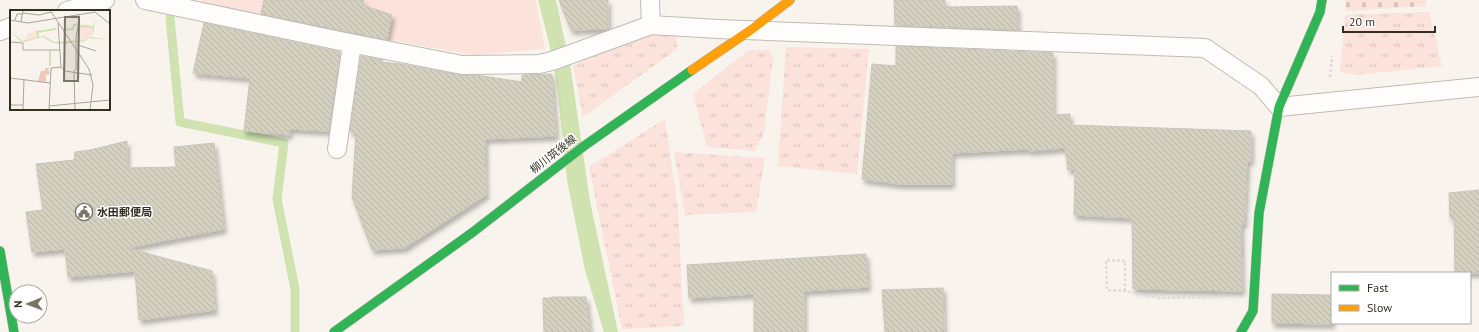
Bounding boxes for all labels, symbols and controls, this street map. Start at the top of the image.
scale bar [1343,8,1435,34]
inset map [10,10,110,110]
text: 20 m [1349,14,1375,29]
street label: 柳川筑後線 [527,132,579,176]
public building icon: 水田郵便局 [74,202,94,222]
place label: 水田郵便局 [97,205,152,219]
legend [1331,272,1471,324]
text: Fast [1367,280,1388,295]
north arrow [8,284,48,324]
text: N [11,300,25,308]
text: Slow [1367,300,1392,315]

